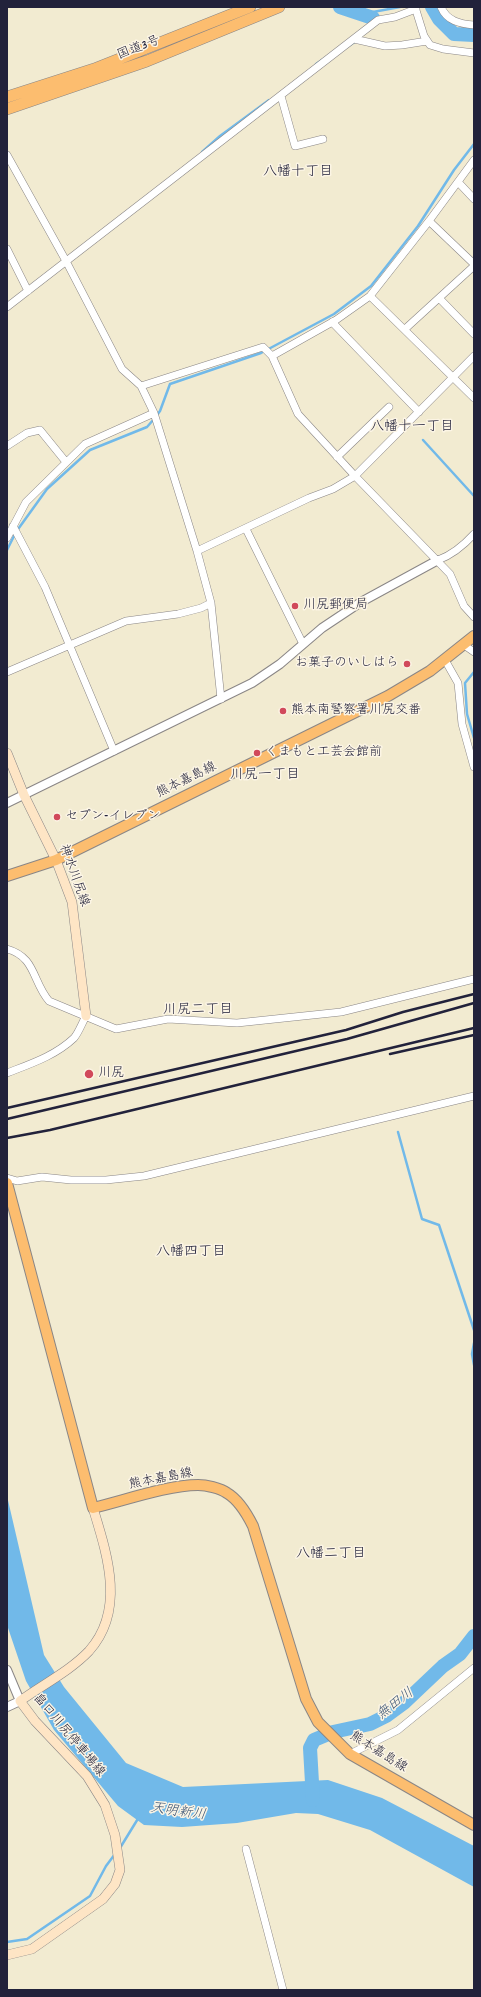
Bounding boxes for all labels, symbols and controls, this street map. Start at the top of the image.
street label: 国道3号 [115,34,163,64]
district label: 八幡十丁目 [263,165,333,181]
district label: 八幡十一丁目 [370,420,454,436]
place label: 川尻郵便局 [303,598,368,614]
marker: 川尻郵便局 [290,601,300,611]
place label: お菓子のいしはら [295,656,399,672]
marker: お菓子のいしはら [402,659,412,669]
place label: 熊本南警察署川尻交番 [291,703,421,719]
marker: 熊本南警察署川尻交番 [278,706,288,716]
place label: くまもと工芸会館前 [265,745,382,761]
marker: くまもと工芸会館前 [252,748,262,758]
street label: 熊本嘉島線 [154,760,220,802]
district label: 川尻一丁目 [230,768,300,784]
place label: セブン-イレブン [65,809,160,825]
marker: セブン-イレブン [52,812,62,822]
street label: 神水川尻線 [55,843,91,909]
district label: 川尻二丁目 [163,1003,233,1019]
place label: 川尻 [98,1066,124,1082]
marker: 川尻 [83,1068,95,1080]
district label: 八幡四丁目 [156,1245,226,1261]
street label: 熊本嘉島線 [128,1466,194,1494]
district label: 八幡二丁目 [296,1547,366,1563]
water label: 無田川 [374,1686,418,1724]
street label: 畠口川尻停車場線 [29,1691,107,1781]
street label: 熊本嘉島線 [346,1729,410,1777]
water label: 天明新川 [149,1801,207,1825]

